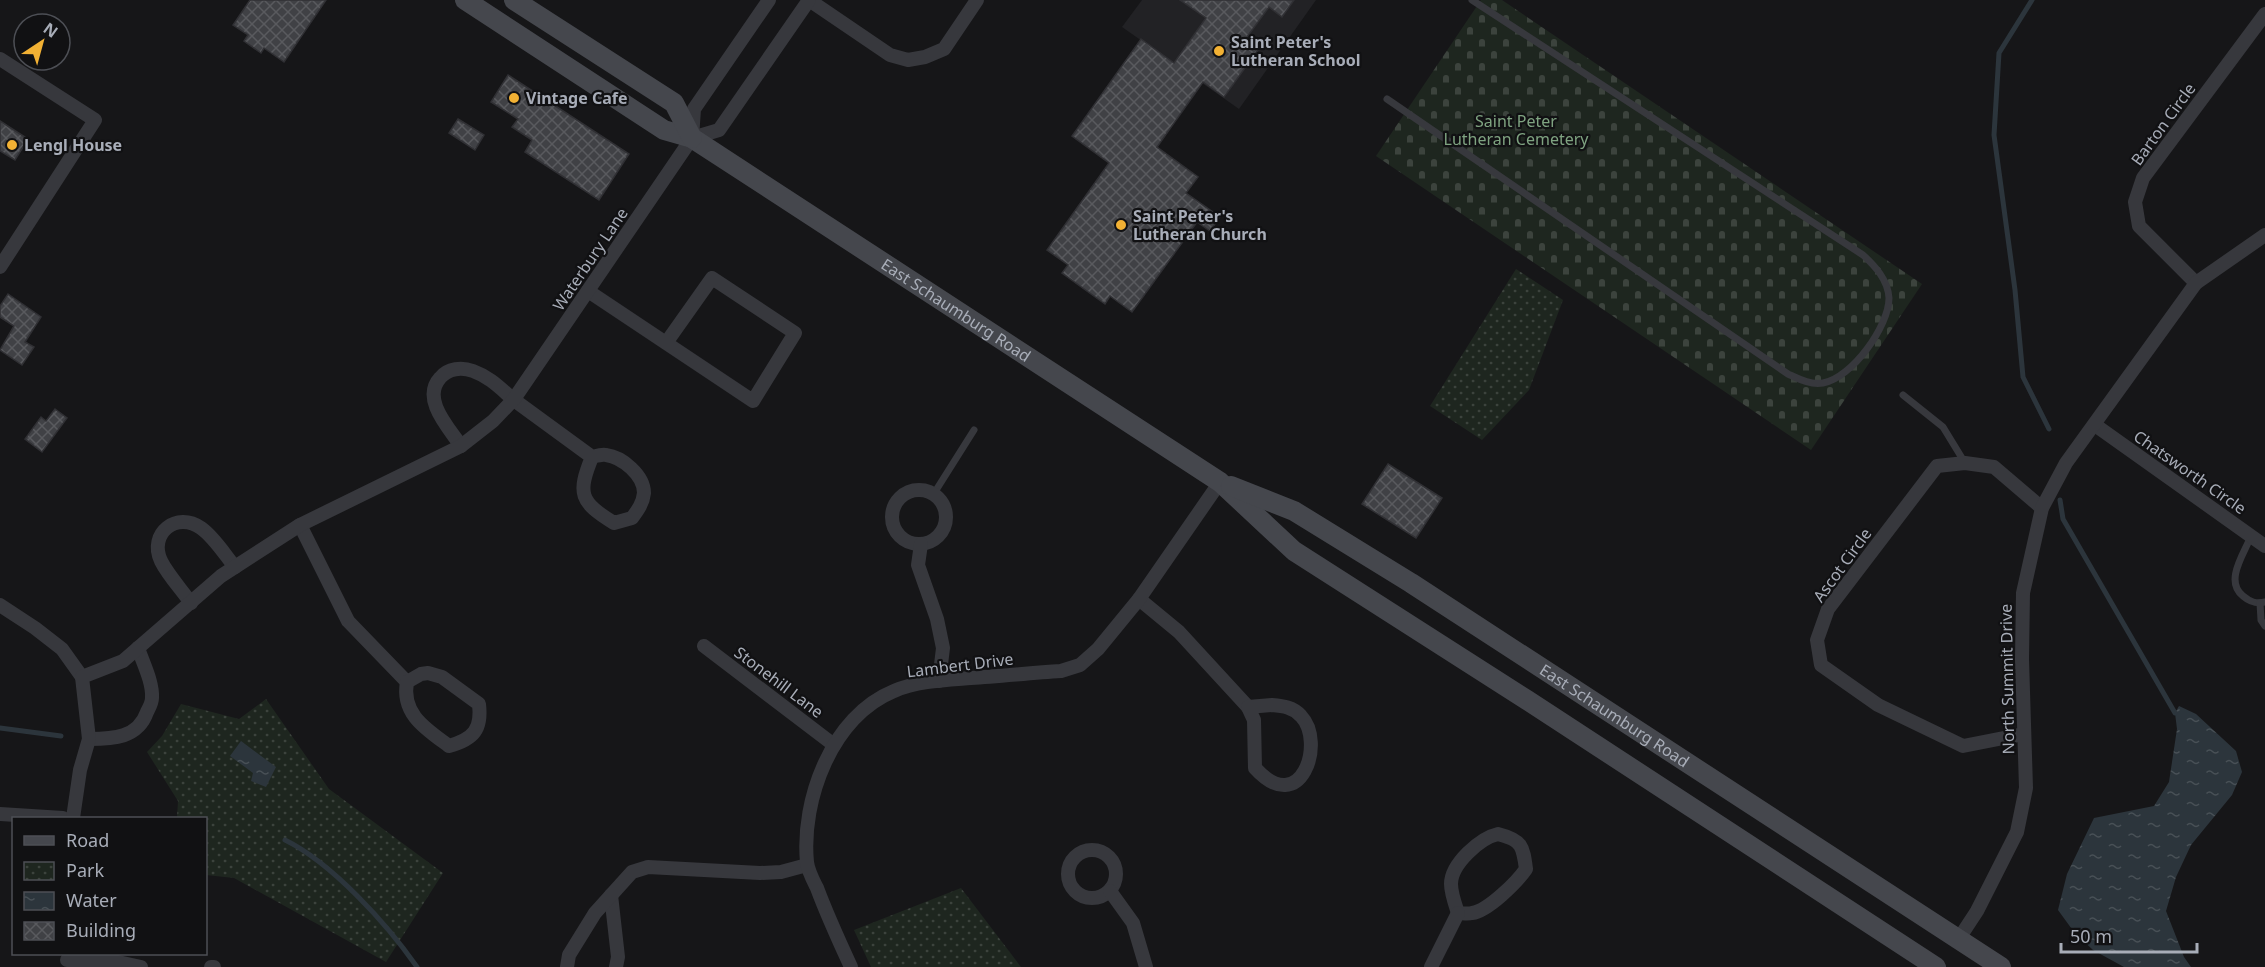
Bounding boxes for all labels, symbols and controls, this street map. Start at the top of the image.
north arrow [12,12,72,72]
text: N [39,17,63,43]
place label: Saint Peter's Lutheran School [1231,31,1360,71]
marker: Saint Peter's Lutheran School [1212,44,1226,58]
street label: Barton Circle [2126,78,2200,170]
place label: Vintage Cafe [526,87,628,109]
marker: Vintage Cafe [507,91,521,105]
park label: Saint Peter Lutheran Cemetery [1444,110,1589,150]
place label: Lengl House [24,134,122,156]
marker: Lengl House [5,138,19,152]
street label: Waterbury Lane [547,203,633,315]
place label: Saint Peter's Lutheran Church [1133,205,1267,245]
marker: Saint Peter's Lutheran Church [1114,218,1128,232]
street label: East Schaumburg Road [877,253,1035,367]
street label: Chatsworth Circle [2129,425,2251,519]
street label: Ascot Circle [1808,524,1876,606]
street label: North Summit Drive [1995,604,2019,754]
street label: Stonehill Lane [730,641,828,723]
street label: Lambert Drive [905,648,1015,682]
street label: East Schaumburg Road [1535,659,1694,772]
legend [12,817,207,955]
text: Road [66,828,109,852]
text: Park [66,858,104,882]
text: Water [66,888,117,912]
scale bar [2061,916,2198,954]
text: Building [66,918,136,942]
text: 50 m [2070,924,2112,948]

